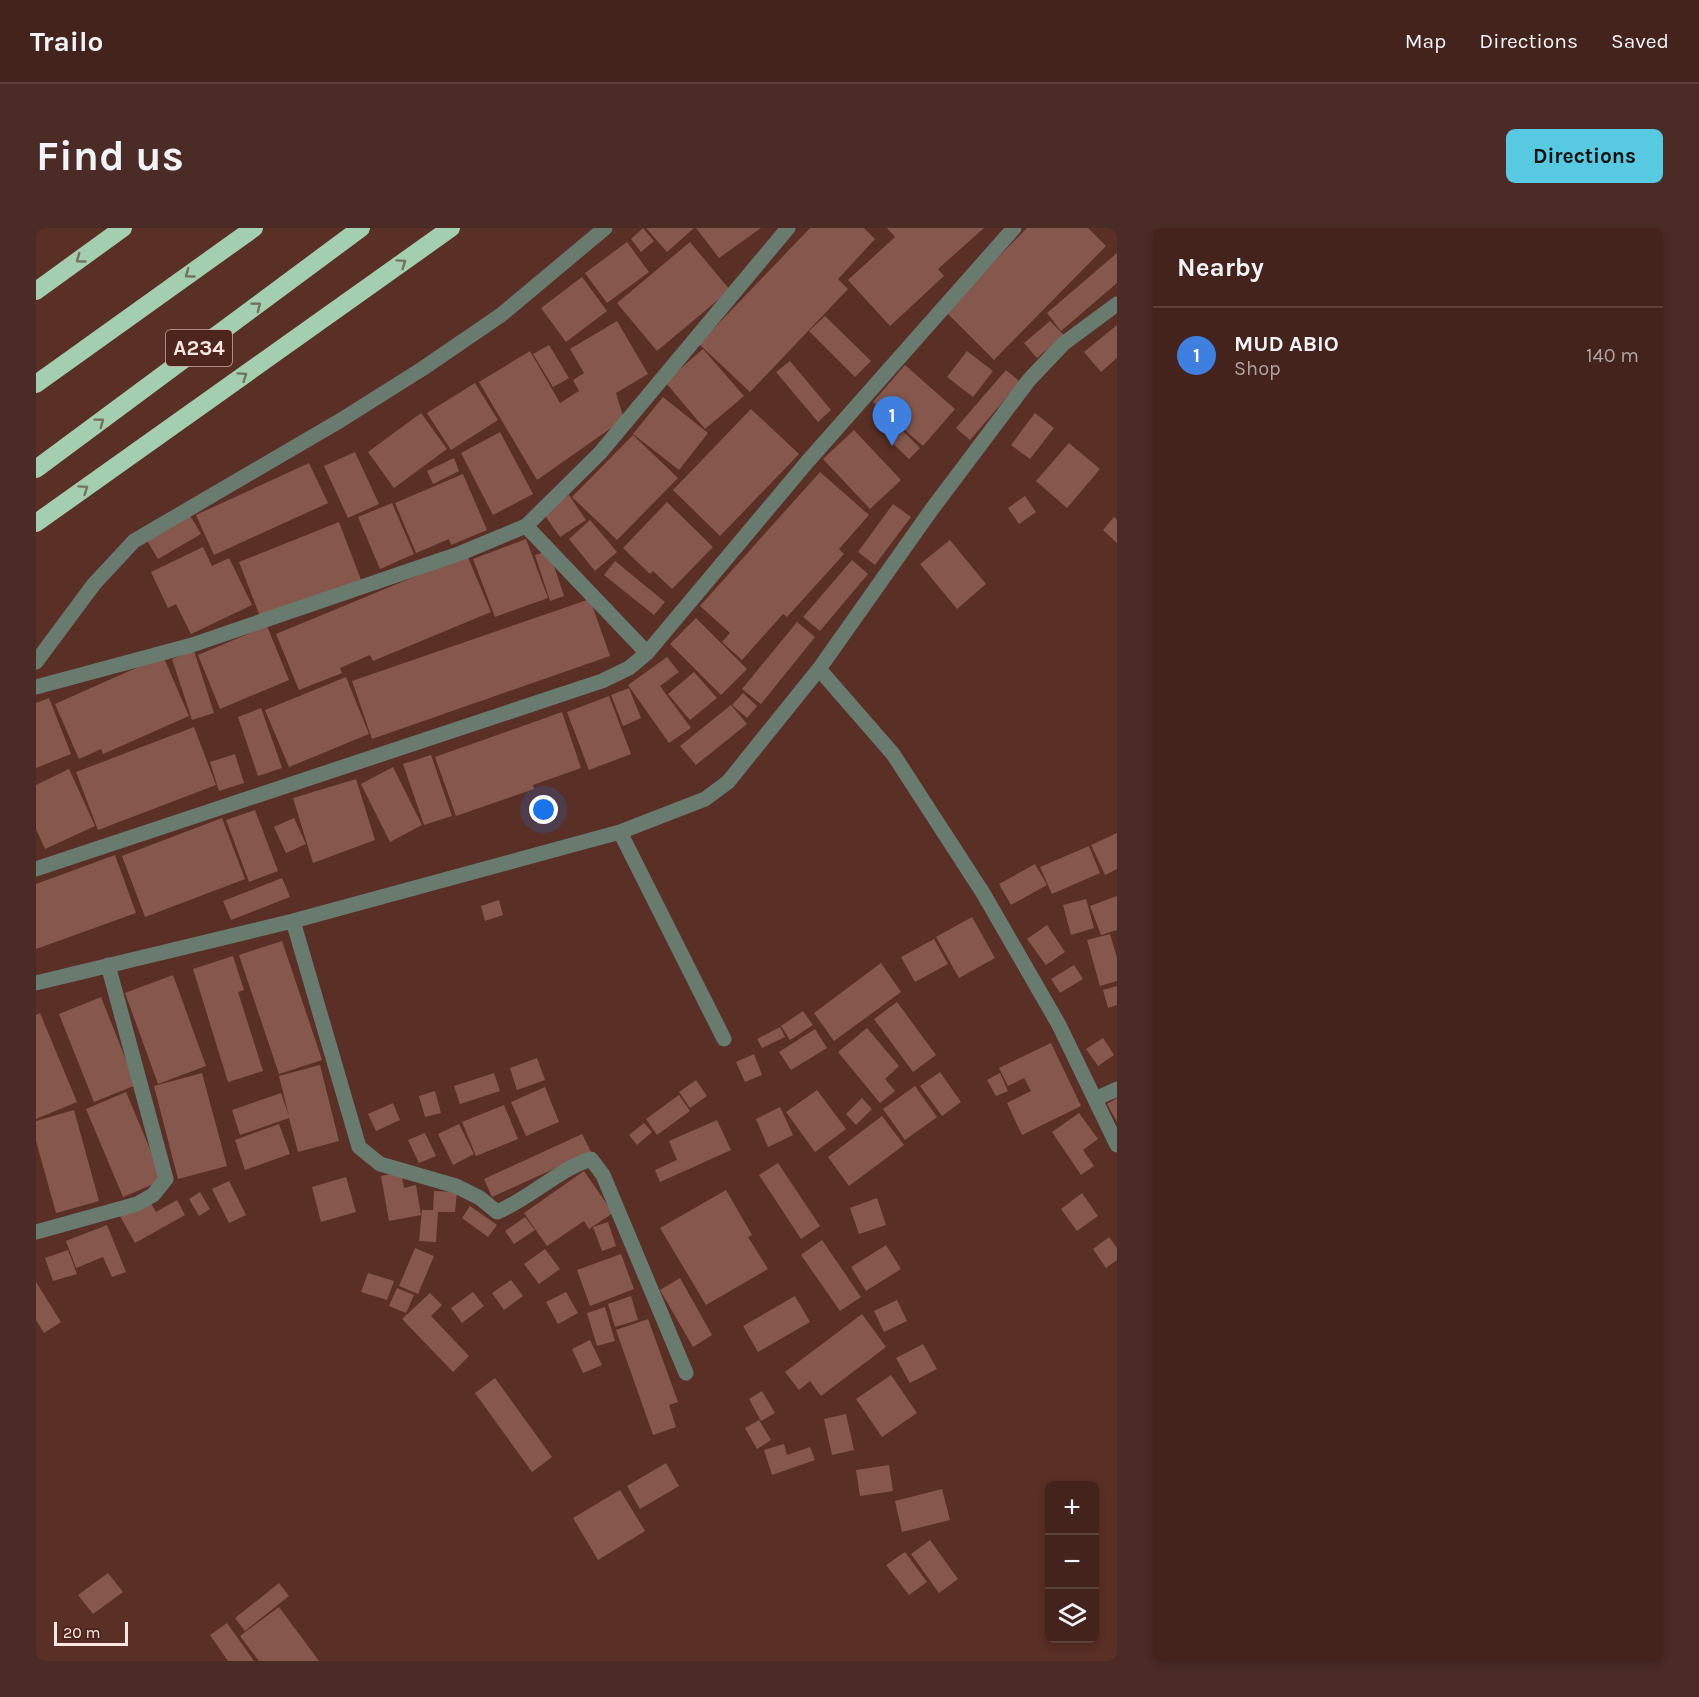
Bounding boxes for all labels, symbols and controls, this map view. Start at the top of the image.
text: Trailo [30,25,103,58]
text: Map [1405,29,1446,53]
text: Directions [1479,29,1578,53]
text: Saved [1611,29,1669,53]
button: Directions [1506,129,1663,183]
text: Find us [36,131,184,181]
one-way arrow [75,252,86,263]
text: Nearby [1177,252,1264,283]
one-way arrow [395,259,406,270]
one-way arrow [185,267,196,278]
one-way arrow [250,302,261,313]
road number: A234 [166,330,232,366]
text: MUD ABIO [1234,331,1339,357]
text: 1 [1193,344,1200,367]
text: 140 m [1586,344,1639,367]
text: Shop [1234,357,1281,380]
one-way arrow [236,372,247,383]
pin: 1 [872,396,912,446]
one-way arrow [93,418,104,429]
one-way arrow [77,485,88,496]
your location [529,795,558,824]
map controls [1045,1481,1099,1643]
button: + [1045,1481,1099,1535]
button: − [1045,1535,1099,1589]
button: layers [1045,1589,1099,1643]
scale bar [54,1619,128,1646]
text: 20 m [63,1623,101,1642]

